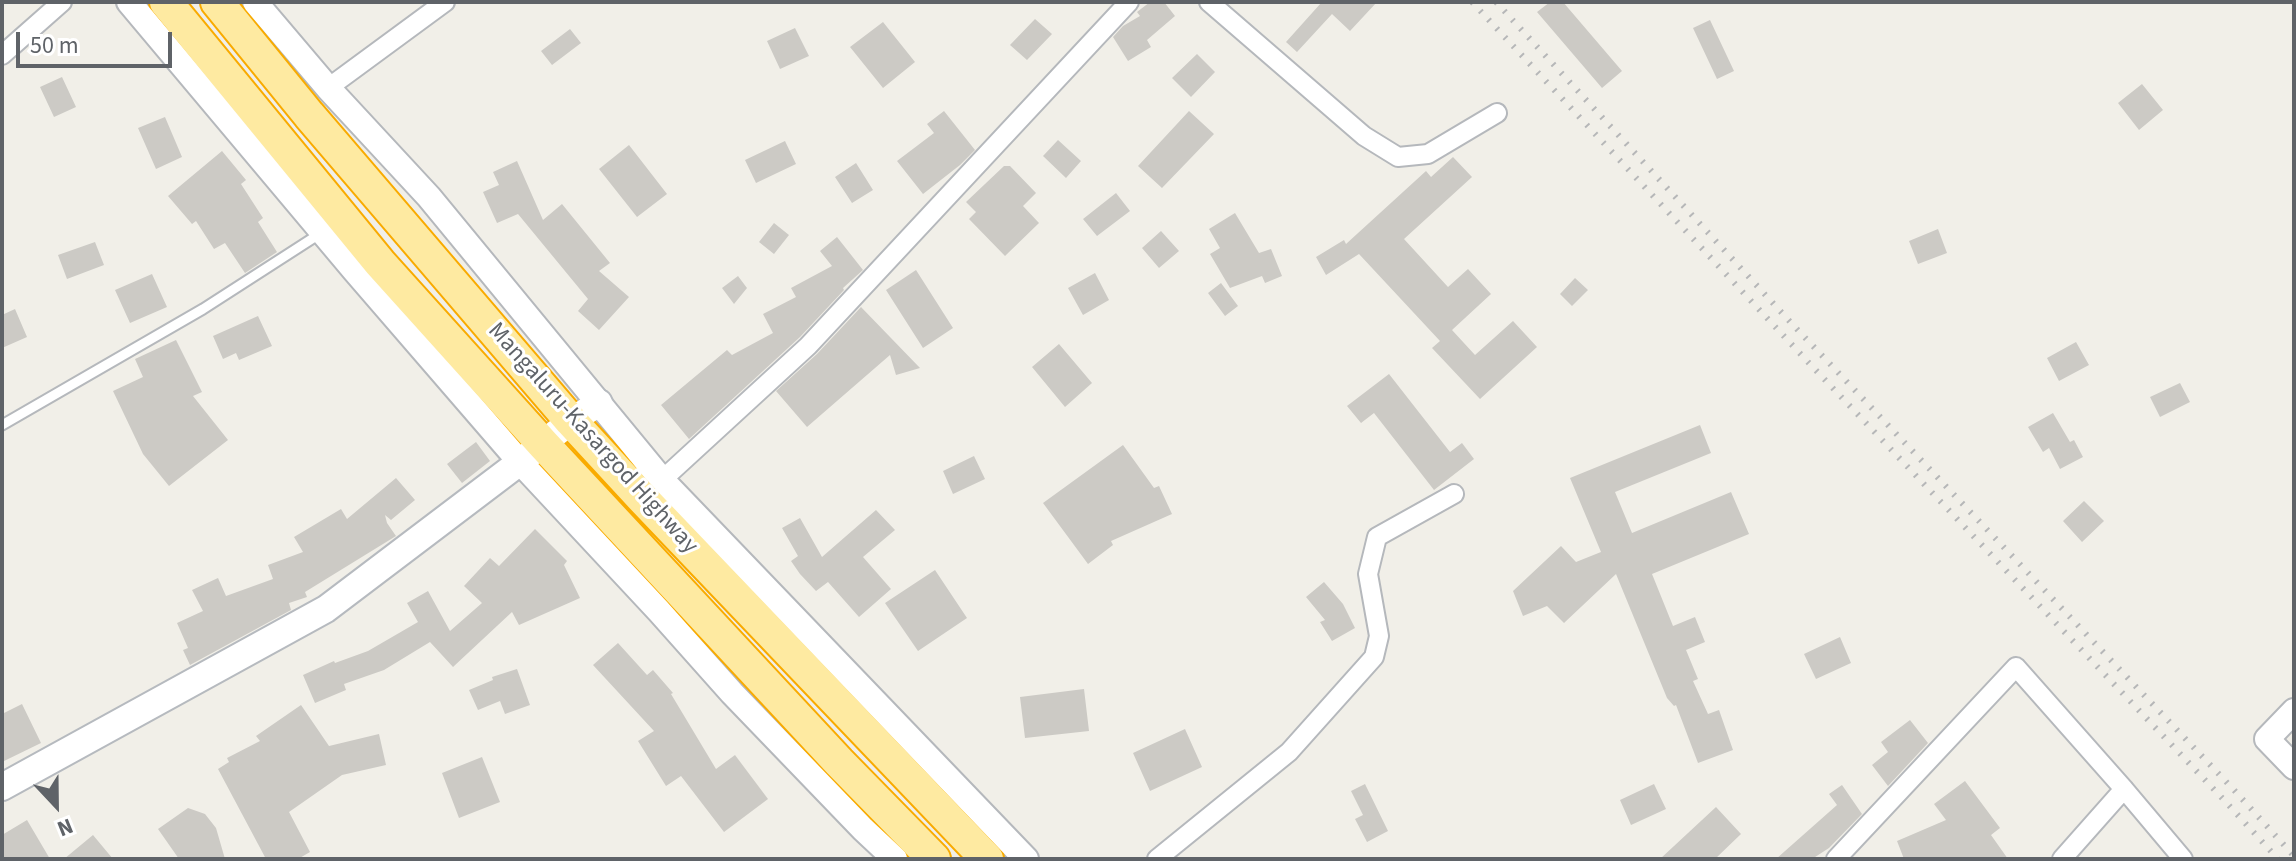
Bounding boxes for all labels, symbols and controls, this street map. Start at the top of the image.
scale bar [20,16,176,66]
text: 50 m [30,28,79,63]
street label: Mangaluru-Kasargod Highway [481,318,703,560]
north arrow [16,765,96,845]
text: N [52,810,78,845]

